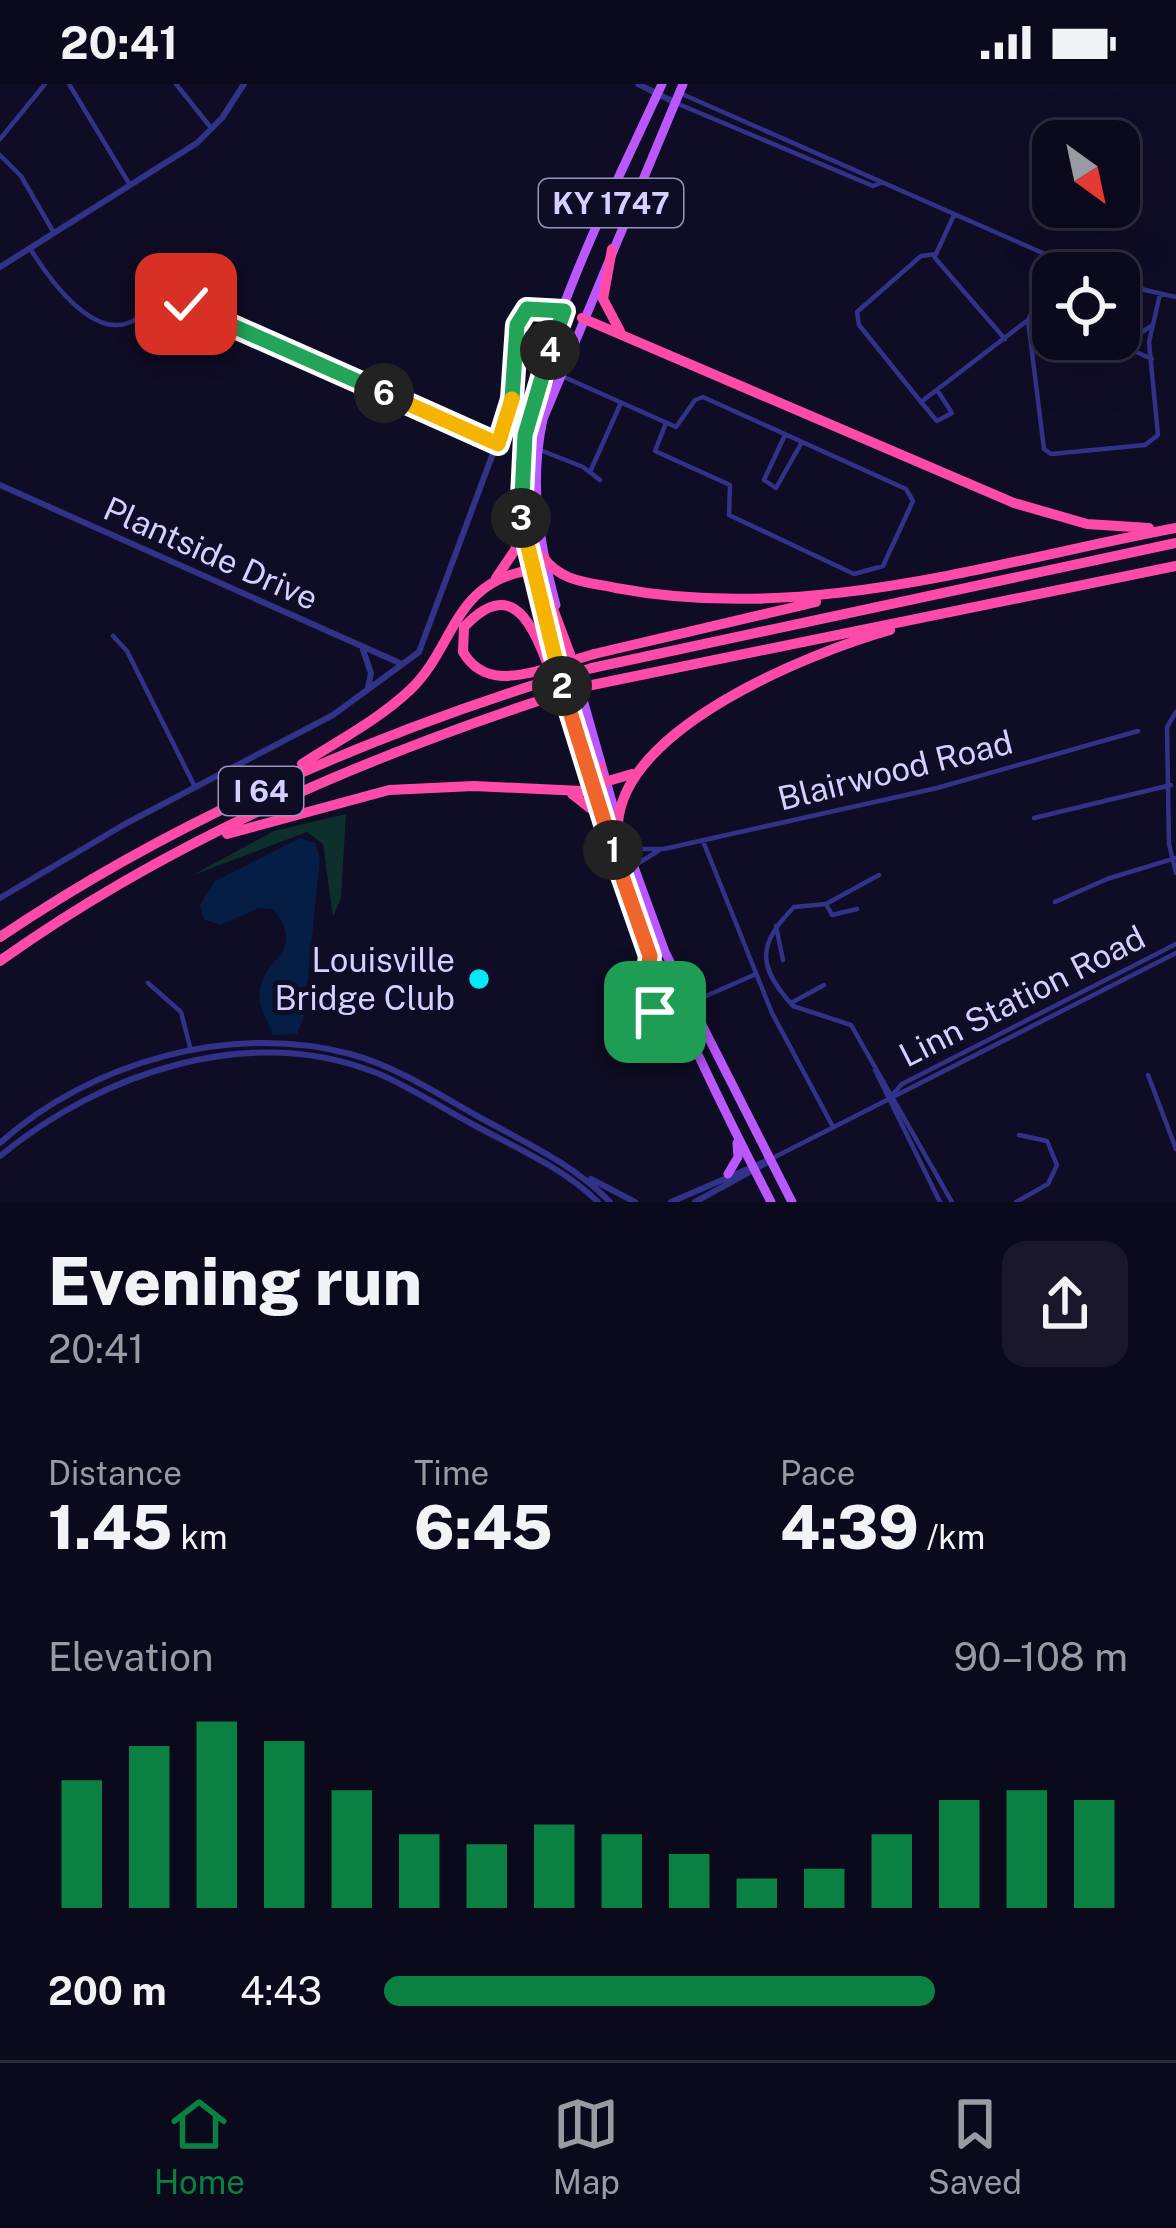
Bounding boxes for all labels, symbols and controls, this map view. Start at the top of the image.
text: 20:41 [60,16,178,69]
north arrow [1032,120,1140,228]
map controls [1032,120,1140,360]
road number: KY 1747 [539,179,683,227]
button: locate [1032,252,1140,360]
pin [135,253,237,355]
icon: check [153,271,219,337]
pin: 4 [520,320,580,380]
text: 4 [539,331,561,369]
pin: 6 [354,363,414,423]
text: 6 [373,374,395,412]
pin: 3 [491,488,551,548]
street label: Plantside Drive [98,489,324,617]
text: 3 [510,499,532,537]
pin: 2 [532,656,592,716]
text: 2 [552,667,572,705]
street label: Blairwood Road [774,722,1016,818]
road number: I 64 [219,767,303,815]
pin: 1 [583,820,643,880]
text: 1 [606,831,620,869]
street label: Linn Station Road [893,918,1151,1074]
place label: Louisville Bridge Club [274,941,455,1017]
pin [604,961,706,1063]
marker: Louisville Bridge Club [466,966,492,992]
icon: arrive [622,979,688,1045]
button: share [1002,1241,1128,1367]
text: Evening run [48,1242,422,1320]
text: 20:41 [48,1326,144,1372]
text: Distance [48,1454,182,1492]
text: Time [414,1454,489,1492]
text: Pace [780,1454,855,1492]
text: 1.45 [48,1492,172,1563]
text: 6:45 [414,1492,553,1563]
text: 4:39 [780,1492,919,1563]
text: km [172,1518,227,1556]
text: /km [919,1518,985,1556]
text: Elevation [48,1634,214,1680]
text: 90–108 m [953,1634,1128,1680]
text: 200 m [48,1968,167,2014]
text: 4:43 [240,1968,322,2014]
tab: Home [154,2091,245,2201]
tab: Map [553,2091,620,2201]
tab: Saved [928,2091,1022,2201]

